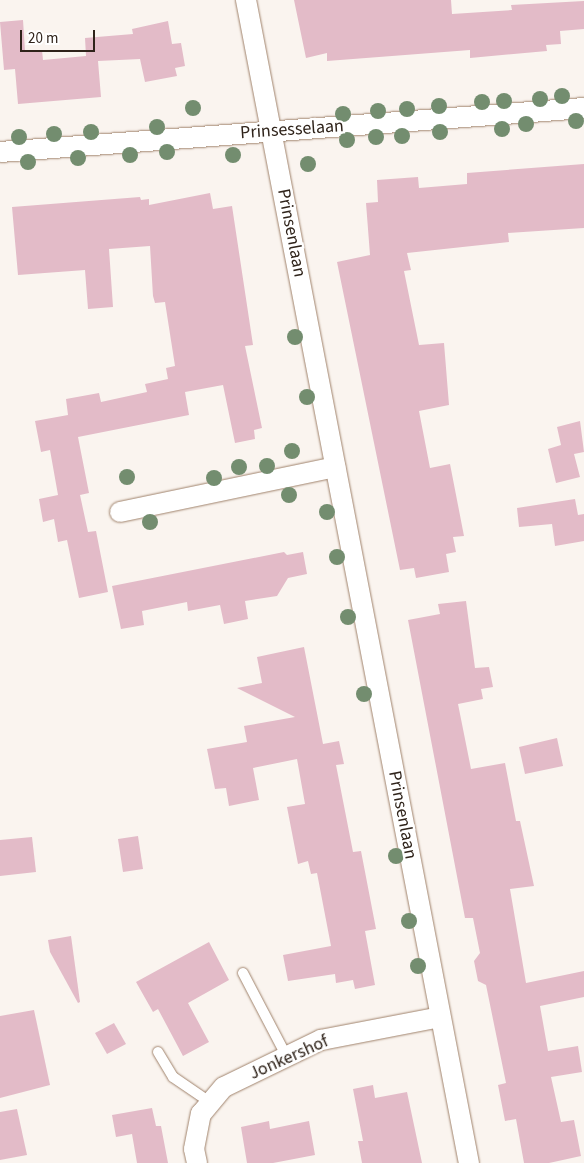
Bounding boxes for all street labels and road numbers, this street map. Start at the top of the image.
street label: Prinsesselaan [239,116,345,144]
street label: Prinsenlaan [272,187,310,279]
street label: Prinsenlaan [383,769,421,861]
street label: Jonkershof [246,1031,332,1085]

